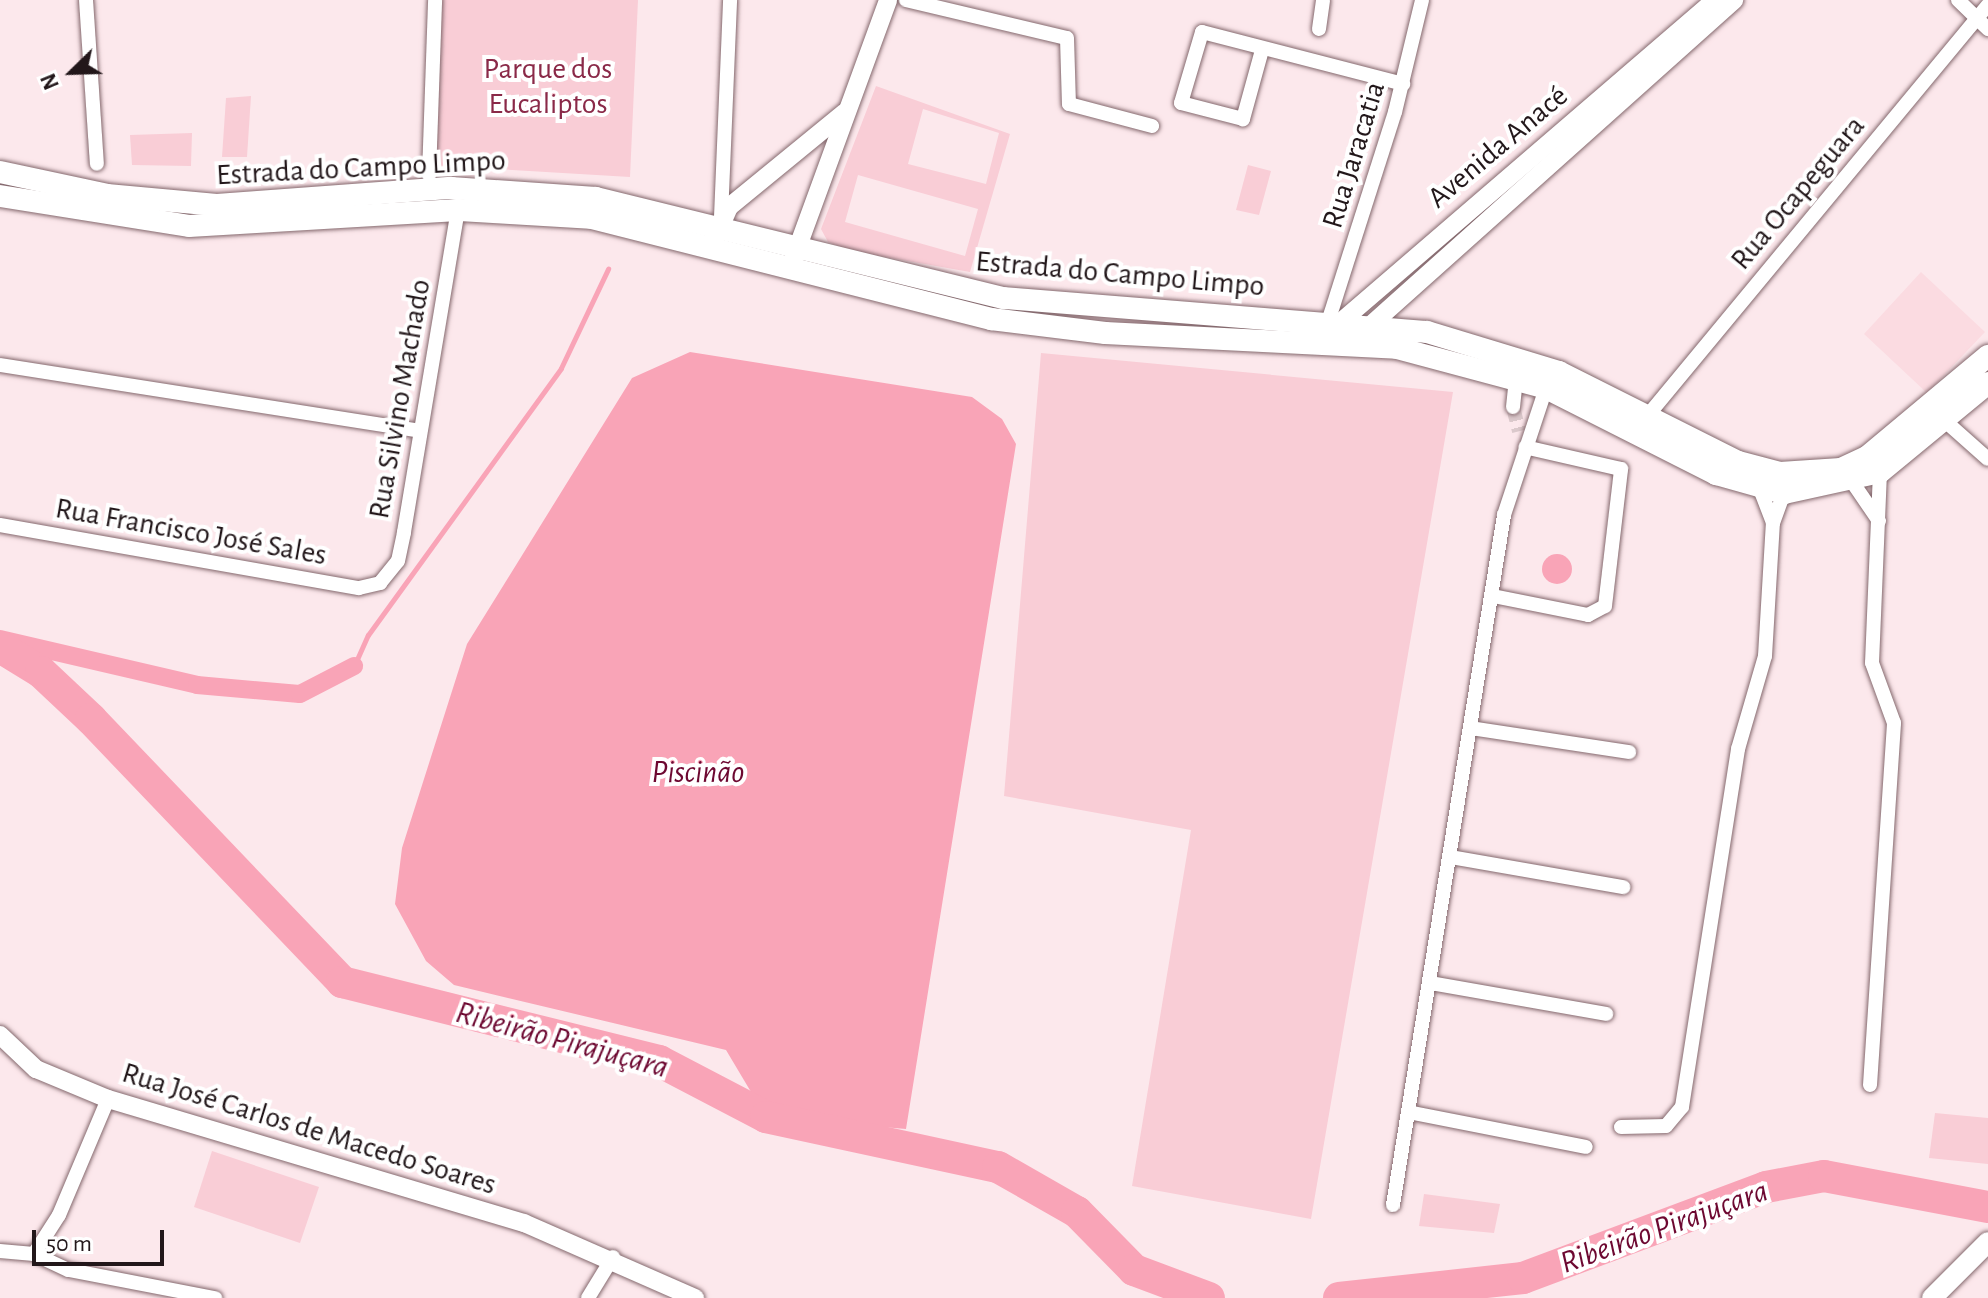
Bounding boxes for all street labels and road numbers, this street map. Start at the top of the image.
street label: Rua Jaracatia [1315,77,1393,233]
street label: Avenida Anacé [1421,78,1575,216]
street label: Rua Ocapeguara [1723,109,1873,277]
street label: Estrada do Campo Limpo [215,142,507,194]
street label: Estrada do Campo Limpo [974,243,1266,305]
street label: Rua Silvino Machado [361,276,439,522]
street label: Rua Francisco José Sales [53,490,329,574]
street label: Rua José Carlos de Macedo Soares [118,1055,500,1203]

